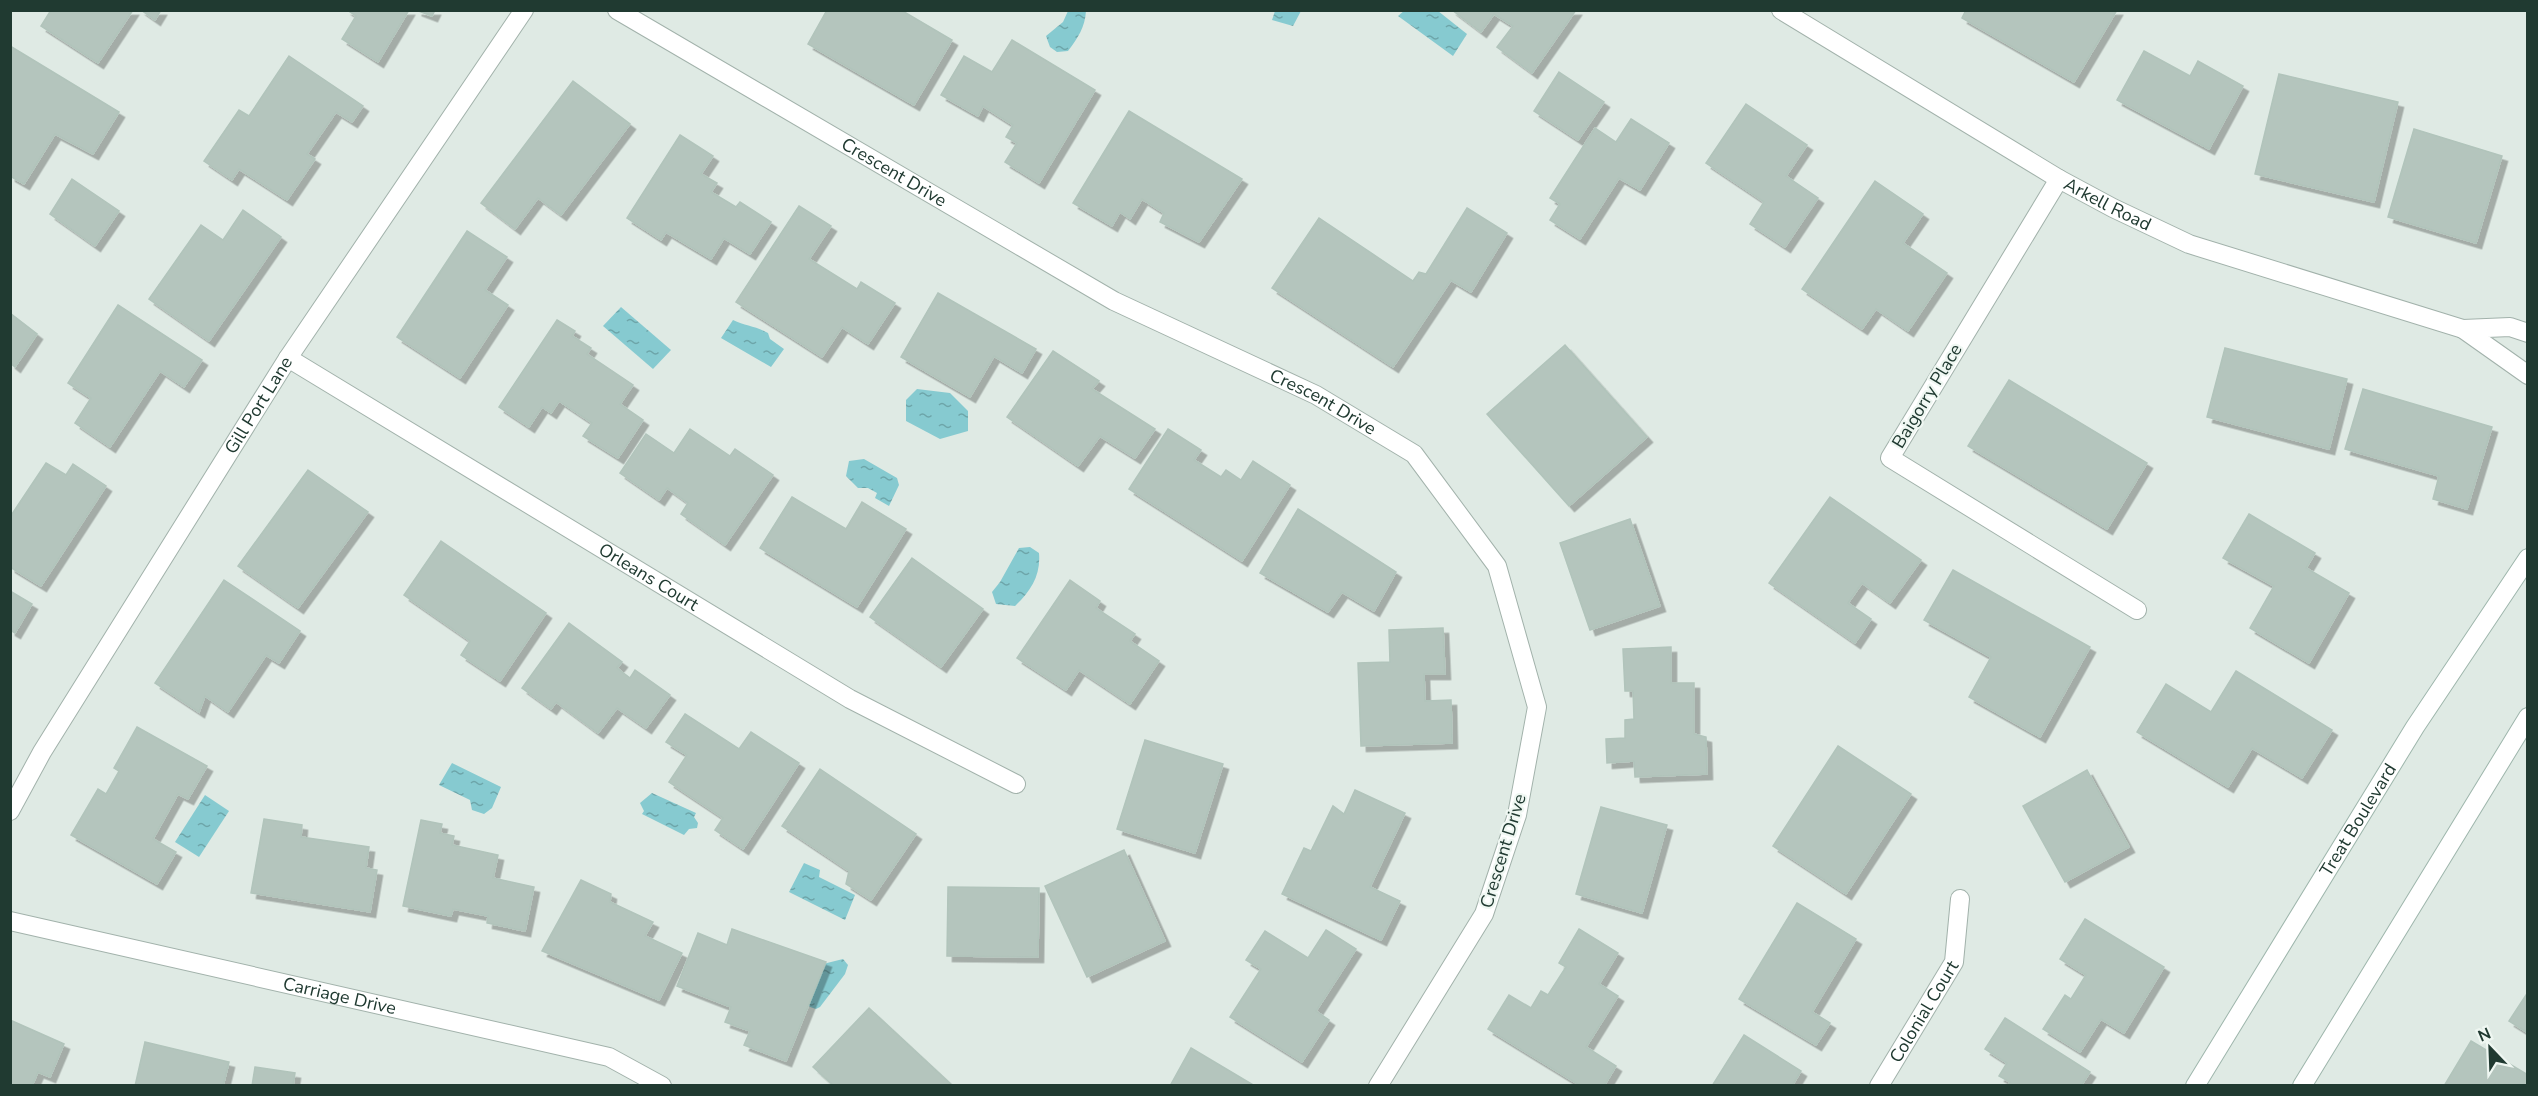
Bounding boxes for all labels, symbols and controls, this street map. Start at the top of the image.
street label: Crescent Drive [837,132,951,212]
street label: Arkell Road [2060,172,2155,236]
street label: Baigorry Place [1886,339,1968,453]
street label: Gill Port Lane [219,352,298,458]
street label: Crescent Drive [1266,363,1381,441]
street label: Orleans Court [594,537,704,617]
street label: Treat Boulevard [2314,759,2402,881]
street label: Crescent Drive [1474,791,1532,911]
street label: Colonial Court [1884,955,1965,1067]
street label: Carriage Drive [281,971,399,1020]
north arrow [2460,1018,2520,1078]
text: N [2475,1023,2494,1048]

